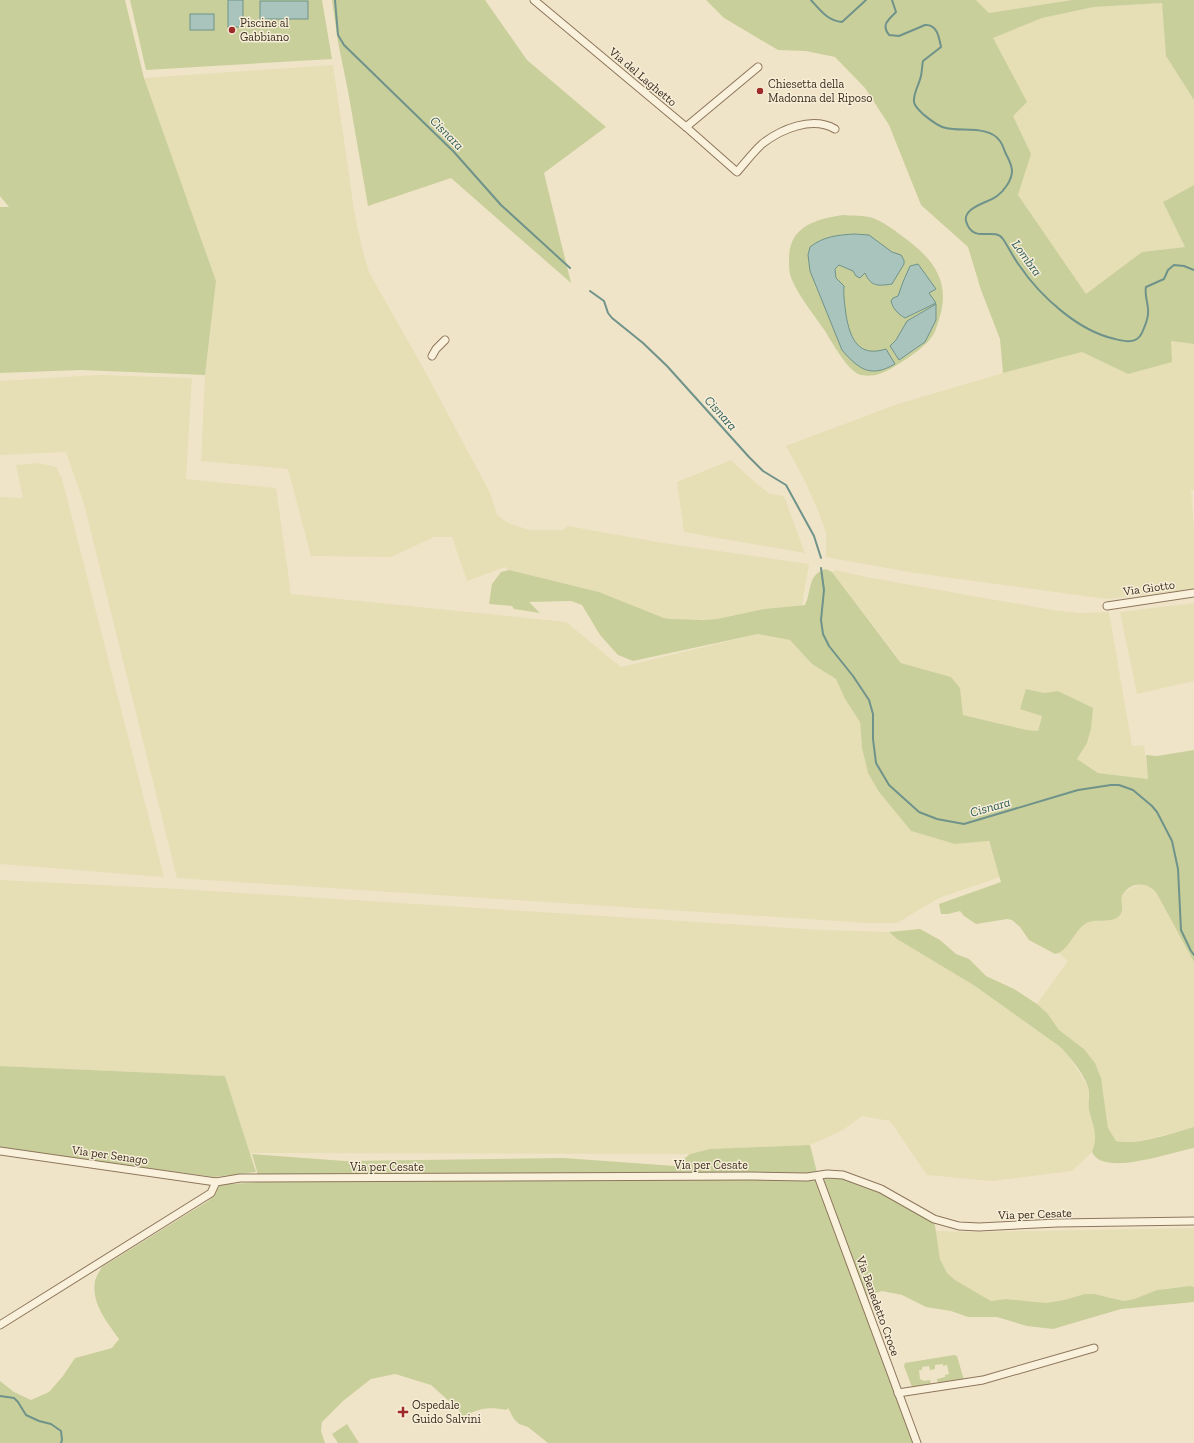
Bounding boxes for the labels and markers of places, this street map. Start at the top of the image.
place label: Piscine al Gabbiano [240,16,289,44]
marker: Piscine al Gabbiano [227,25,237,35]
place label: Chiesetta della Madonna del Riposo [768,77,872,105]
marker: Chiesetta della Madonna del Riposo [755,86,765,96]
place label: Ospedale Guido Salvini [412,1398,481,1426]
marker: Ospedale Guido Salvini [397,1406,409,1418]

